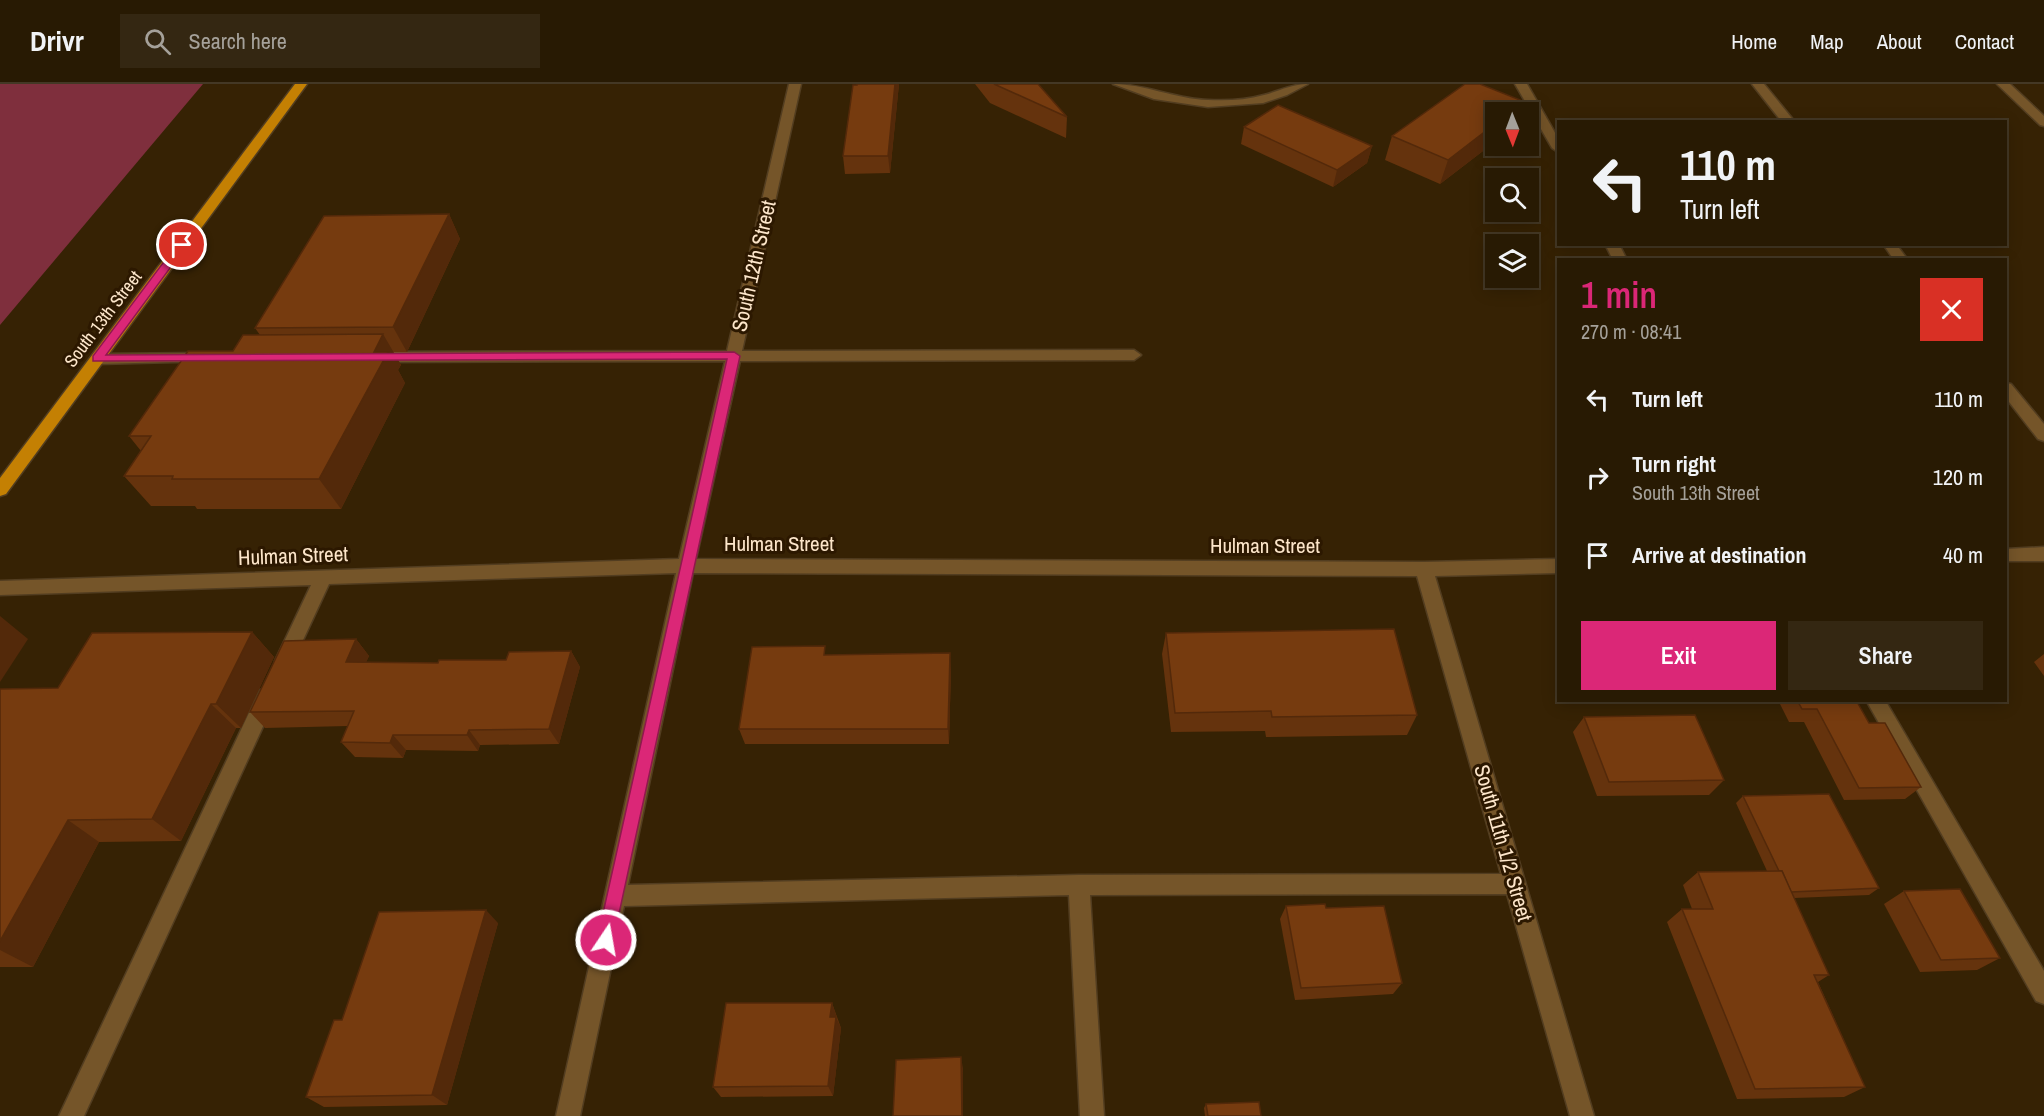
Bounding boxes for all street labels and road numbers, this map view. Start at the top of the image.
street label: South 12th Street [724,197,783,334]
street label: South 13th Street [58,265,147,372]
street label: Hulman Street [724,529,834,558]
street label: Hulman Street [1210,531,1320,560]
street label: Hulman Street [237,539,349,572]
street label: South 11th 1/2 Street [1467,761,1540,925]

